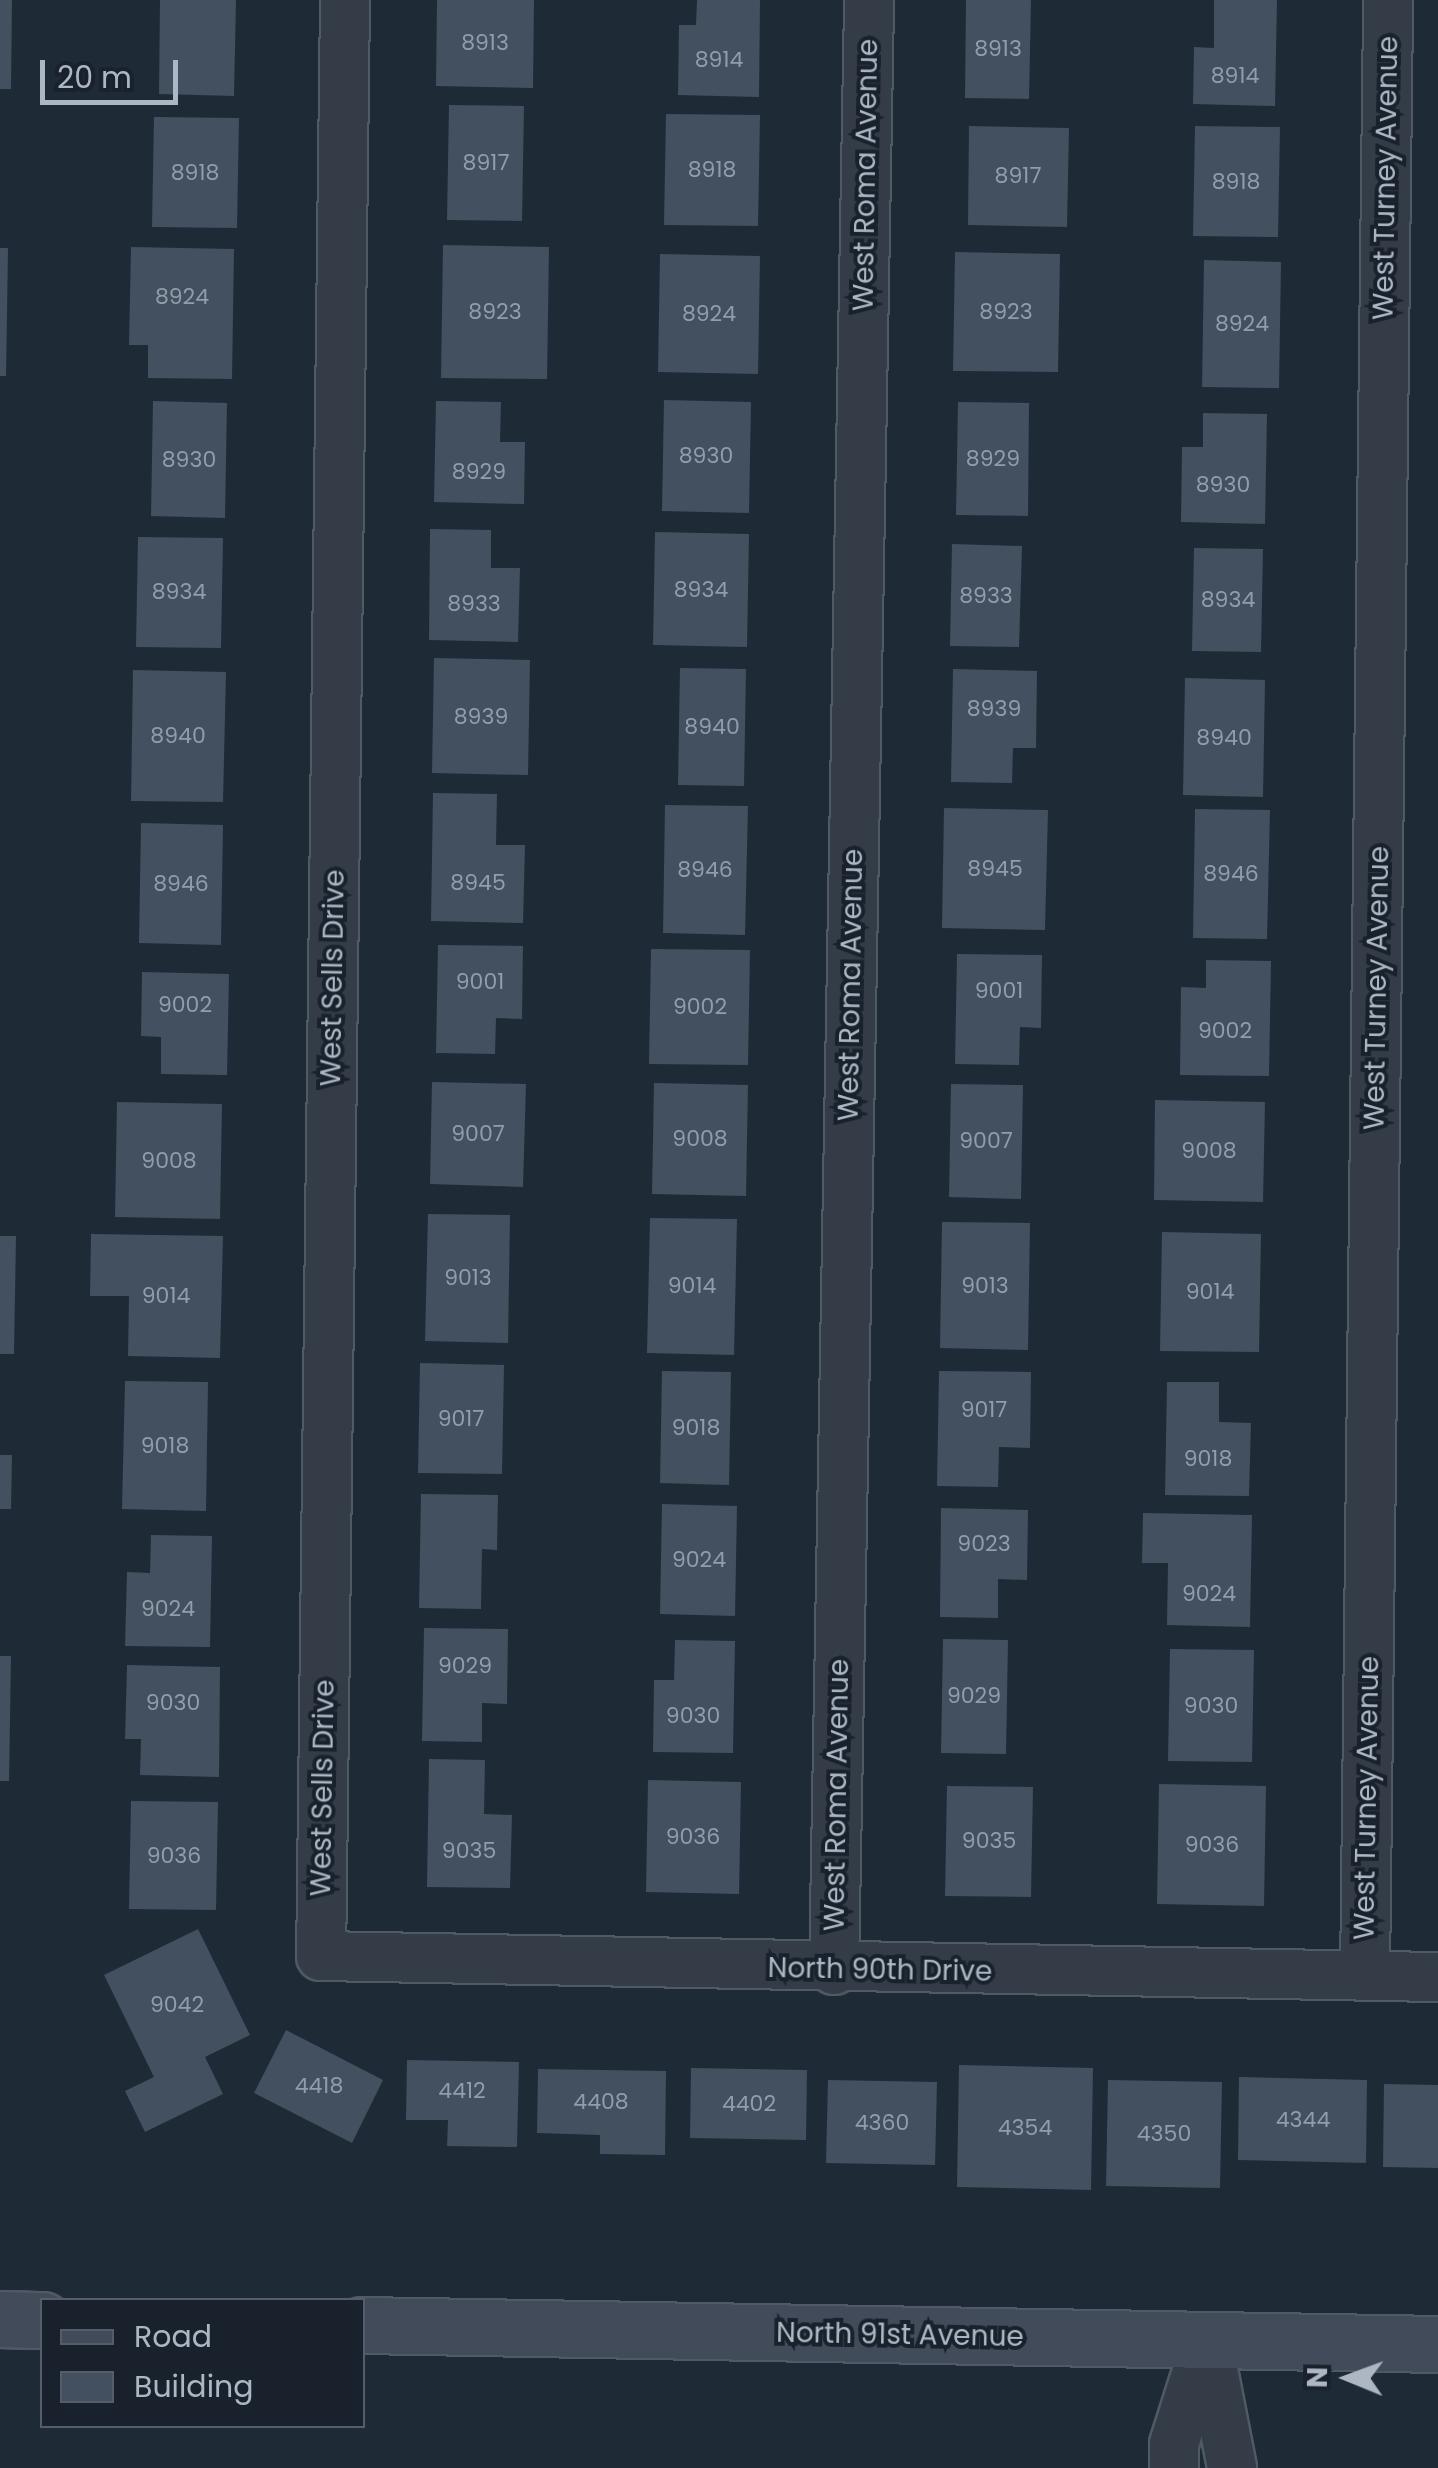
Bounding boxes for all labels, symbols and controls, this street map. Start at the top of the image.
house number: 8913 [461,30,509,56]
house number: 8913 [974,36,1022,62]
street label: West Turney Avenue [1367,36,1405,320]
street label: West Roma Avenue [847,39,885,311]
scale bar [45,40,182,102]
house number: 8914 [695,47,743,73]
text: 20 m [57,56,132,99]
house number: 8914 [1211,63,1259,89]
house number: 8917 [463,150,509,176]
house number: 8918 [688,157,736,183]
house number: 8918 [171,160,219,186]
house number: 8917 [995,163,1041,189]
house number: 8918 [1212,169,1260,195]
house number: 8924 [155,284,209,310]
house number: 8923 [468,299,522,325]
house number: 8923 [979,299,1033,325]
house number: 8924 [682,301,736,327]
house number: 8924 [1215,311,1269,337]
house number: 8930 [679,443,733,469]
house number: 8929 [966,446,1020,472]
house number: 8930 [162,447,216,473]
house number: 8929 [452,459,506,485]
house number: 8930 [1196,472,1250,498]
house number: 8934 [674,577,728,603]
house number: 8934 [152,579,206,605]
house number: 8933 [959,583,1013,609]
house number: 8934 [1201,587,1255,613]
house number: 8933 [447,591,501,617]
house number: 8939 [967,696,1021,722]
house number: 8939 [454,704,508,730]
house number: 8940 [684,714,740,740]
house number: 8940 [150,723,206,749]
house number: 8940 [1196,725,1252,751]
street label: West Turney Avenue [1358,846,1396,1130]
street label: West Roma Avenue [832,849,870,1121]
house number: 8945 [967,856,1023,882]
house number: 8946 [677,857,733,883]
house number: 8946 [1203,861,1259,887]
street label: West Sells Drive [314,869,352,1087]
house number: 8945 [450,870,506,896]
house number: 8946 [153,871,209,897]
house number: 9001 [456,969,504,995]
house number: 9001 [975,978,1023,1004]
house number: 9002 [158,992,212,1018]
house number: 9002 [673,994,727,1020]
house number: 9002 [1198,1018,1252,1044]
house number: 9007 [451,1121,505,1147]
house number: 9008 [672,1126,728,1152]
house number: 9007 [959,1128,1013,1154]
house number: 9008 [1181,1138,1237,1164]
house number: 9008 [141,1148,197,1174]
house number: 9013 [444,1265,492,1291]
house number: 9014 [668,1273,716,1299]
house number: 9013 [961,1273,1009,1299]
house number: 9014 [1186,1279,1234,1305]
house number: 9014 [142,1283,190,1309]
house number: 9017 [961,1397,1007,1423]
house number: 9017 [438,1406,484,1432]
house number: 9018 [672,1415,720,1441]
house number: 9018 [141,1433,189,1459]
house number: 9018 [1184,1446,1232,1472]
house number: 9023 [957,1531,1011,1557]
house number: 9024 [672,1547,726,1573]
house number: 9024 [1182,1581,1236,1607]
house number: 9024 [141,1596,195,1622]
house number: 9029 [438,1653,492,1679]
street label: West Turney Avenue [1348,1656,1386,1940]
street label: West Roma Avenue [818,1659,856,1931]
street label: West Sells Drive [304,1679,342,1897]
house number: 9029 [947,1683,1001,1709]
house number: 9030 [146,1690,200,1716]
house number: 9030 [1184,1693,1238,1719]
house number: 9030 [666,1703,720,1729]
house number: 9036 [666,1824,720,1850]
house number: 9035 [962,1828,1016,1854]
house number: 9036 [1185,1832,1239,1858]
house number: 9035 [442,1838,496,1864]
house number: 9036 [147,1843,201,1869]
street label: North 90th Drive [767,1951,993,1989]
house number: 9042 [150,1992,204,2018]
house number: 4418 [295,2073,343,2099]
house number: 4412 [438,2078,486,2104]
house number: 4408 [573,2089,629,2115]
house number: 4402 [722,2091,776,2117]
house number: 4344 [1276,2107,1330,2133]
house number: 4360 [855,2110,909,2136]
house number: 4354 [998,2115,1052,2141]
house number: 4350 [1137,2121,1191,2147]
legend [40,2298,365,2428]
text: Road [134,2315,212,2358]
street label: North 91st Avenue [776,2316,1024,2354]
north arrow [1298,2328,1398,2428]
text: Building [134,2365,254,2408]
text: N [1298,2367,1337,2388]

